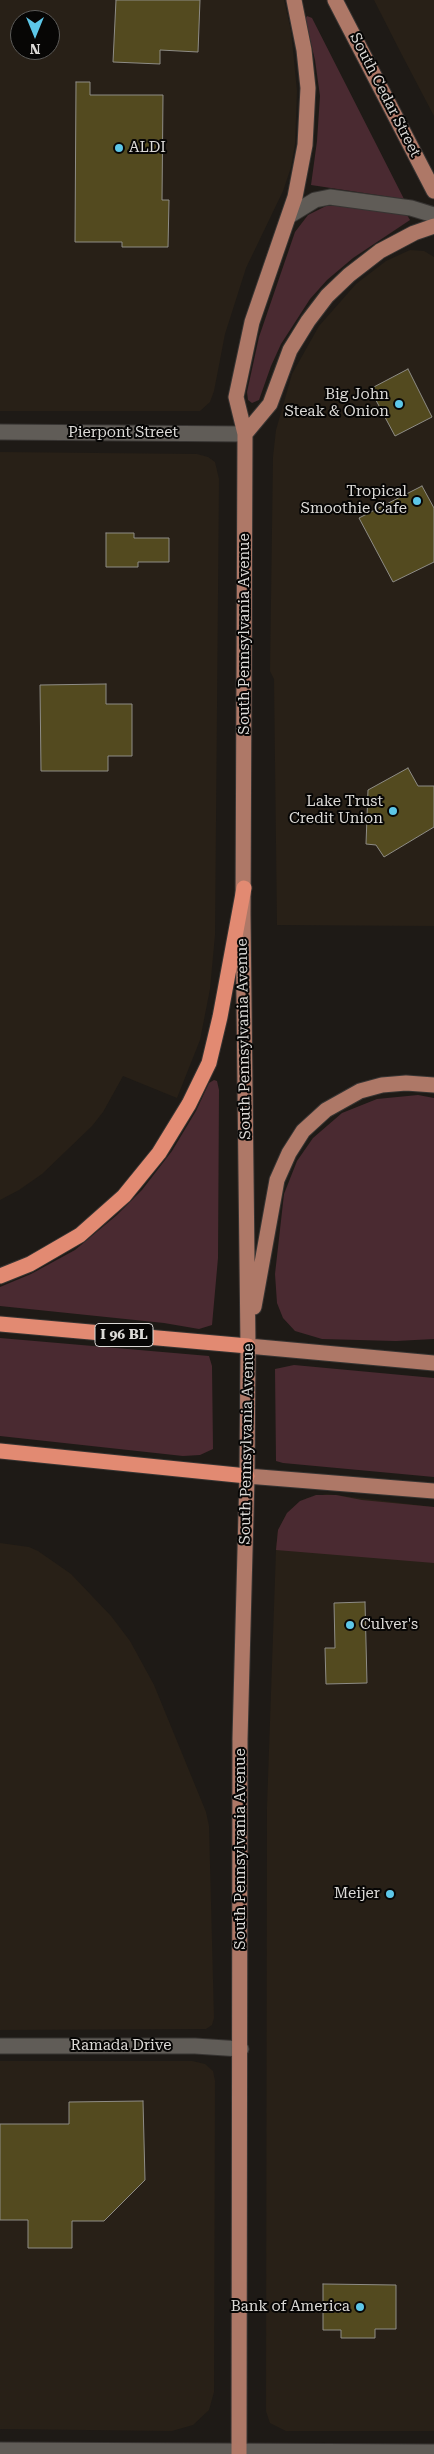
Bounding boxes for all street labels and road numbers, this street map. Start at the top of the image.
street label: South Cedar Street [346,30,424,160]
street label: Pierpont Street [68,424,178,442]
street label: South Pennsylvania Avenue [236,533,254,735]
street label: South Pennsylvania Avenue [233,938,255,1140]
road number: I 96 BL [95,1324,153,1346]
street label: South Pennsylvania Avenue [236,1343,258,1545]
street label: South Pennsylvania Avenue [232,1748,250,1950]
street label: Ramada Drive [71,2037,171,2055]

